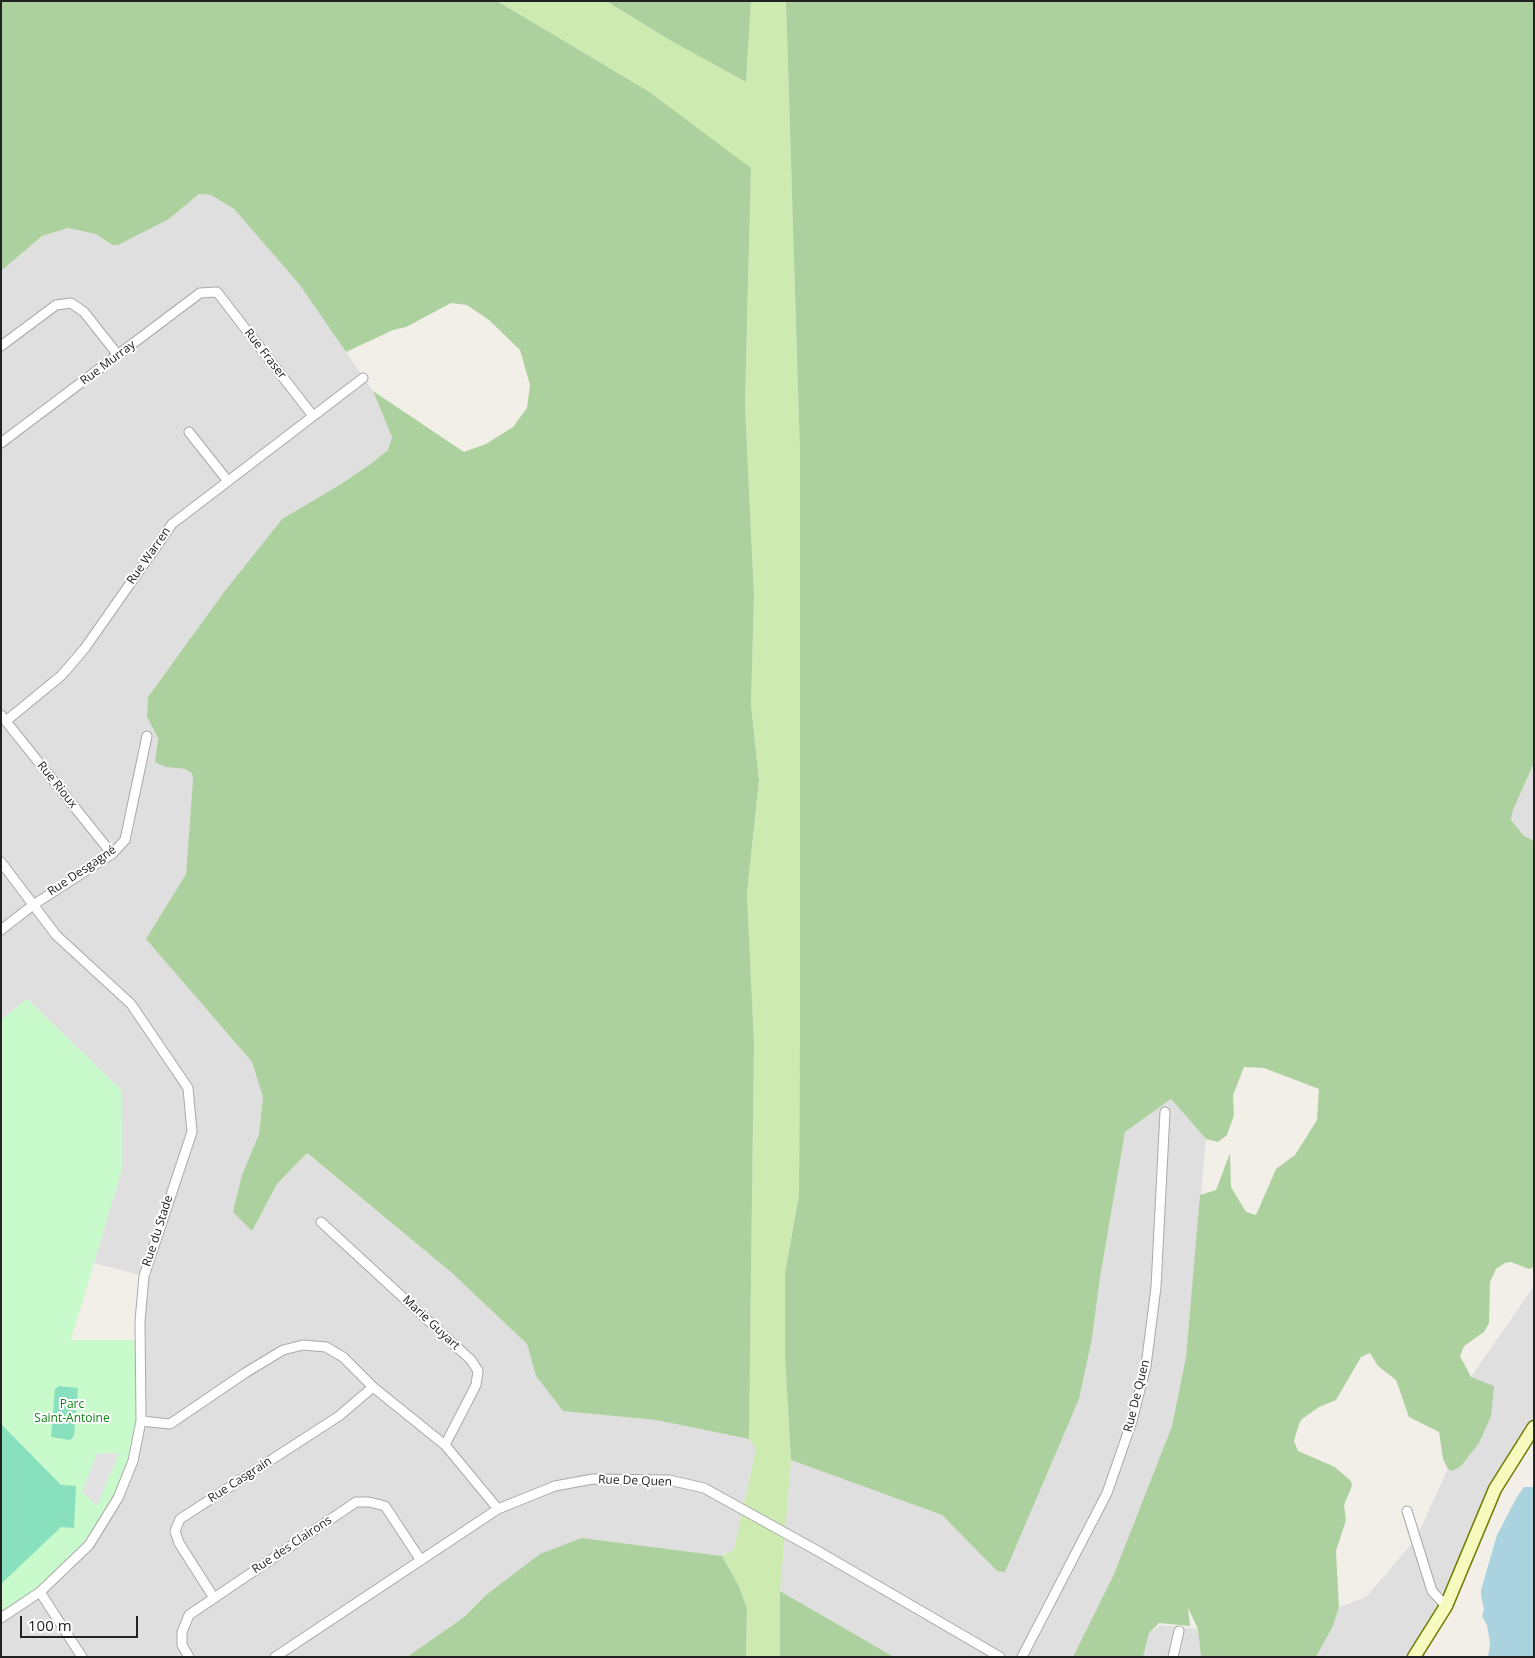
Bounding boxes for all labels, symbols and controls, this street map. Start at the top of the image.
street label: Rue Fraser [241,326,289,382]
street label: Rue Murray [78,338,138,388]
street label: Rue Warren [124,525,174,587]
street label: Rue Rioux [34,759,80,811]
street label: Rue Desgagné [45,843,119,899]
street label: Rue du Stade [140,1194,176,1268]
street label: Marie Guyart [399,1293,463,1353]
street label: Rue De Quen [1121,1358,1153,1434]
park label: Parc Saint-Antoine [34,1398,110,1426]
street label: Rue Casgrain [205,1454,275,1506]
street label: Rue De Quen [598,1473,672,1489]
street label: Rue des Clairons [249,1513,335,1577]
scale bar [22,1606,140,1638]
text: 100 m [28,1615,72,1635]

